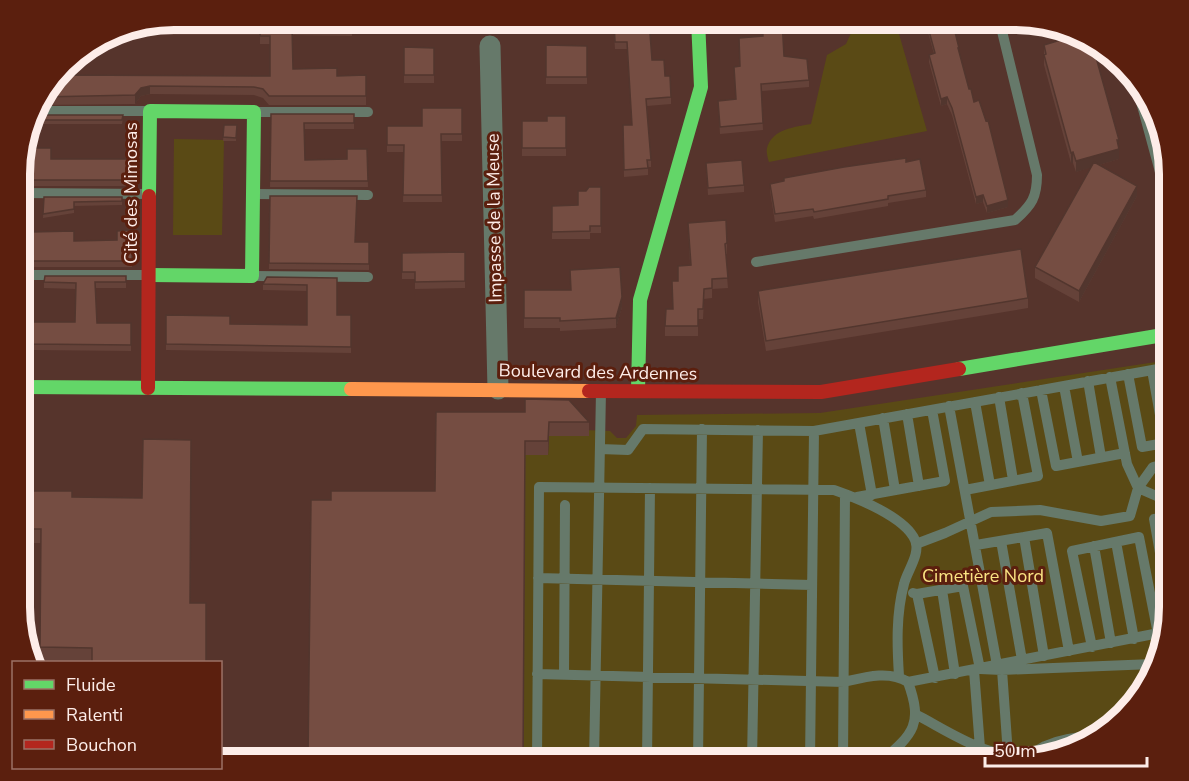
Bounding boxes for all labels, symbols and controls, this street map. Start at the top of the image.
street label: Cité des Mimosas [119,122,143,264]
street label: Impasse de la Meuse [481,133,507,303]
street label: Boulevard des Ardennes [499,358,697,386]
park label: Cimetière Nord [922,564,1044,588]
legend [12,661,222,769]
text: Fluide [66,673,116,697]
text: Ralenti [66,703,123,727]
scale bar [985,730,1147,768]
text: Bouchon [66,733,137,757]
text: 50 m [994,739,1036,763]

